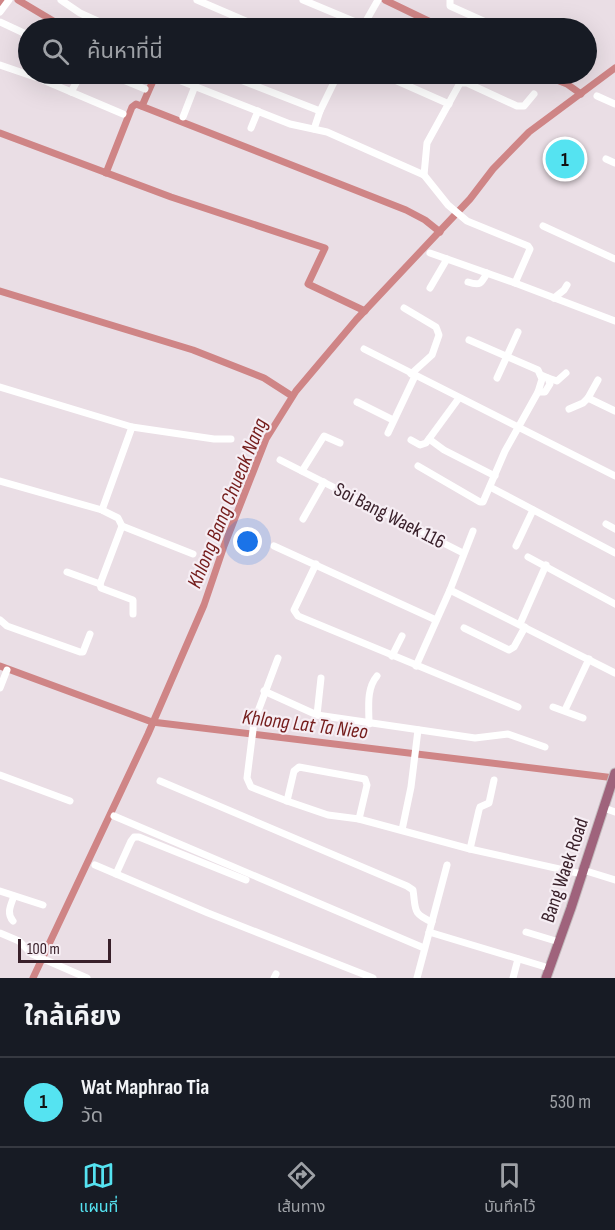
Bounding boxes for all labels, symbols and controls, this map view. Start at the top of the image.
search box [18,18,597,84]
icon: search [39,35,72,68]
text: ค้นหาที่นี่ [87,38,163,65]
pin: 1 [546,136,584,182]
water label: Khlong Bang Chueak Nang [182,414,273,592]
street label: Soi Bang Waek 116 [330,478,449,554]
your location [233,527,262,556]
water label: Khlong Lat Ta Nieo [241,704,370,745]
street label: Bang Waek Road [536,815,594,926]
scale bar [18,936,111,964]
text: 100 m [27,940,60,959]
text: ใกล้เคียง [24,1002,121,1033]
text: Wat Maphrao Tia [81,1074,209,1101]
text: 1 [40,1090,47,1114]
text: 530 m [550,1090,591,1114]
text: วัด [81,1104,103,1128]
tab: แผนที่ [79,1159,118,1219]
tab: เส้นทาง [277,1159,325,1219]
tab: บันทึกไว้ [484,1159,536,1219]

